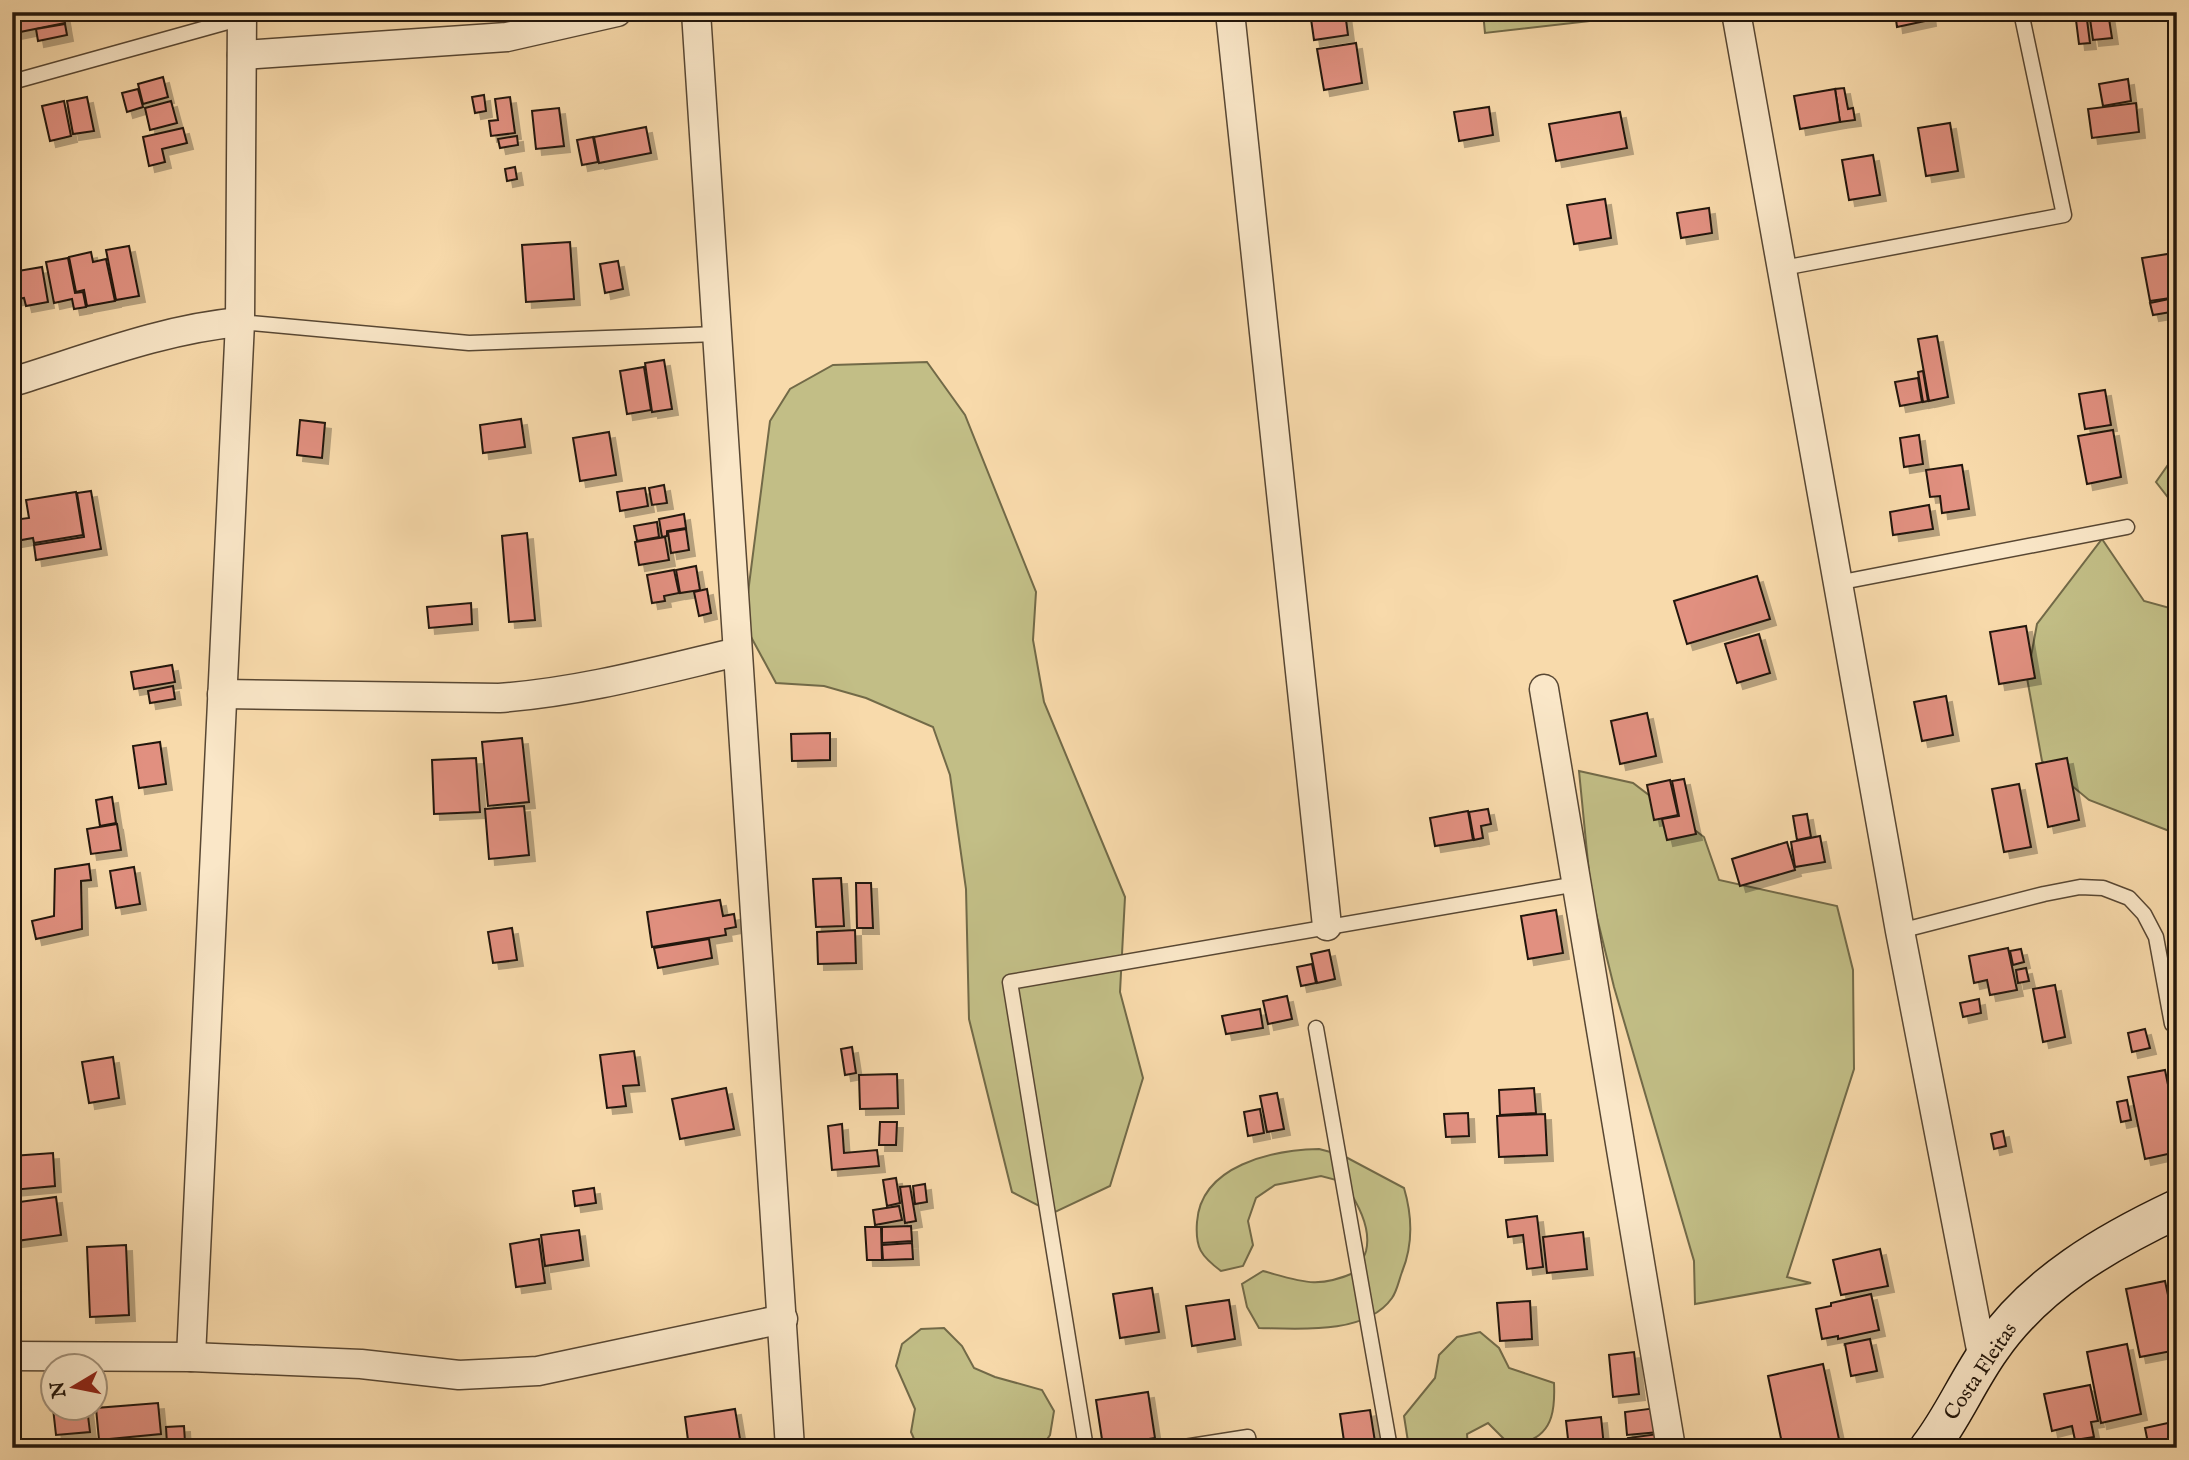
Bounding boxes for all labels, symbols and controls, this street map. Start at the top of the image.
street label: Costa Fleitas [1939,1318,2024,1426]
north arrow [38,1352,108,1422]
text: N [46,1379,73,1401]

